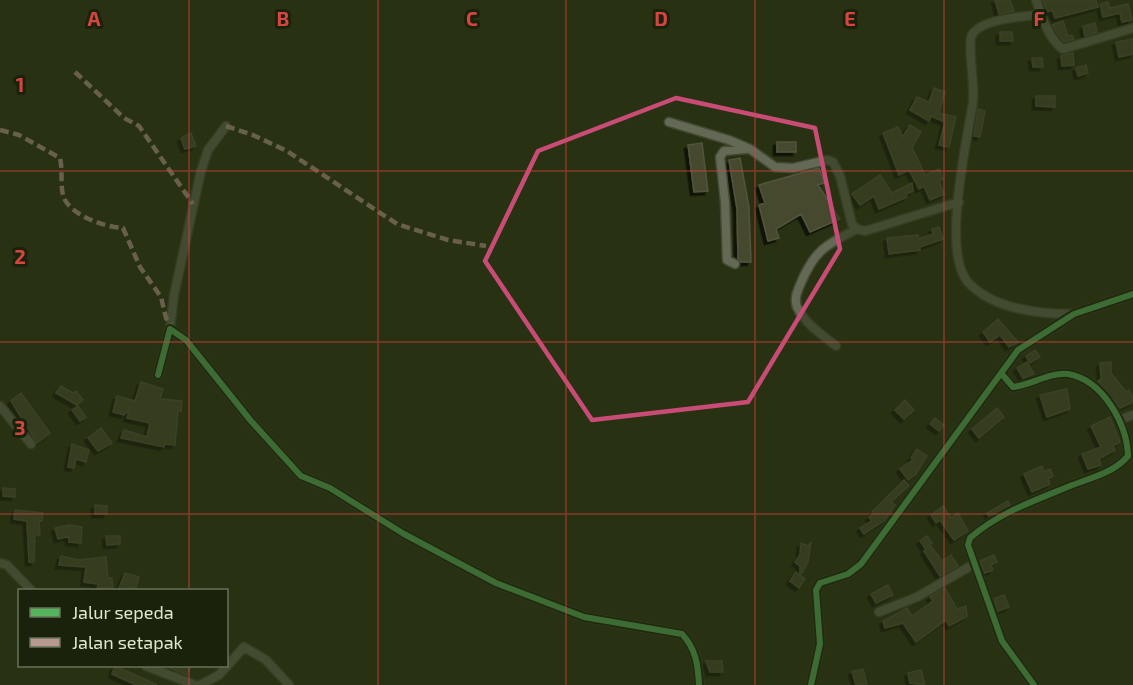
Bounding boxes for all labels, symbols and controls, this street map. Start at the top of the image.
text: A [87,6,101,30]
text: B [277,6,289,30]
text: C [466,6,478,30]
text: D [654,6,668,30]
text: E [844,6,856,30]
text: F [1033,6,1045,30]
text: 1 [16,72,24,96]
text: 2 [14,244,26,268]
text: 3 [14,415,26,439]
legend [18,589,228,667]
text: Jalur sepeda [72,601,174,623]
text: Jalan setapak [72,631,183,653]

